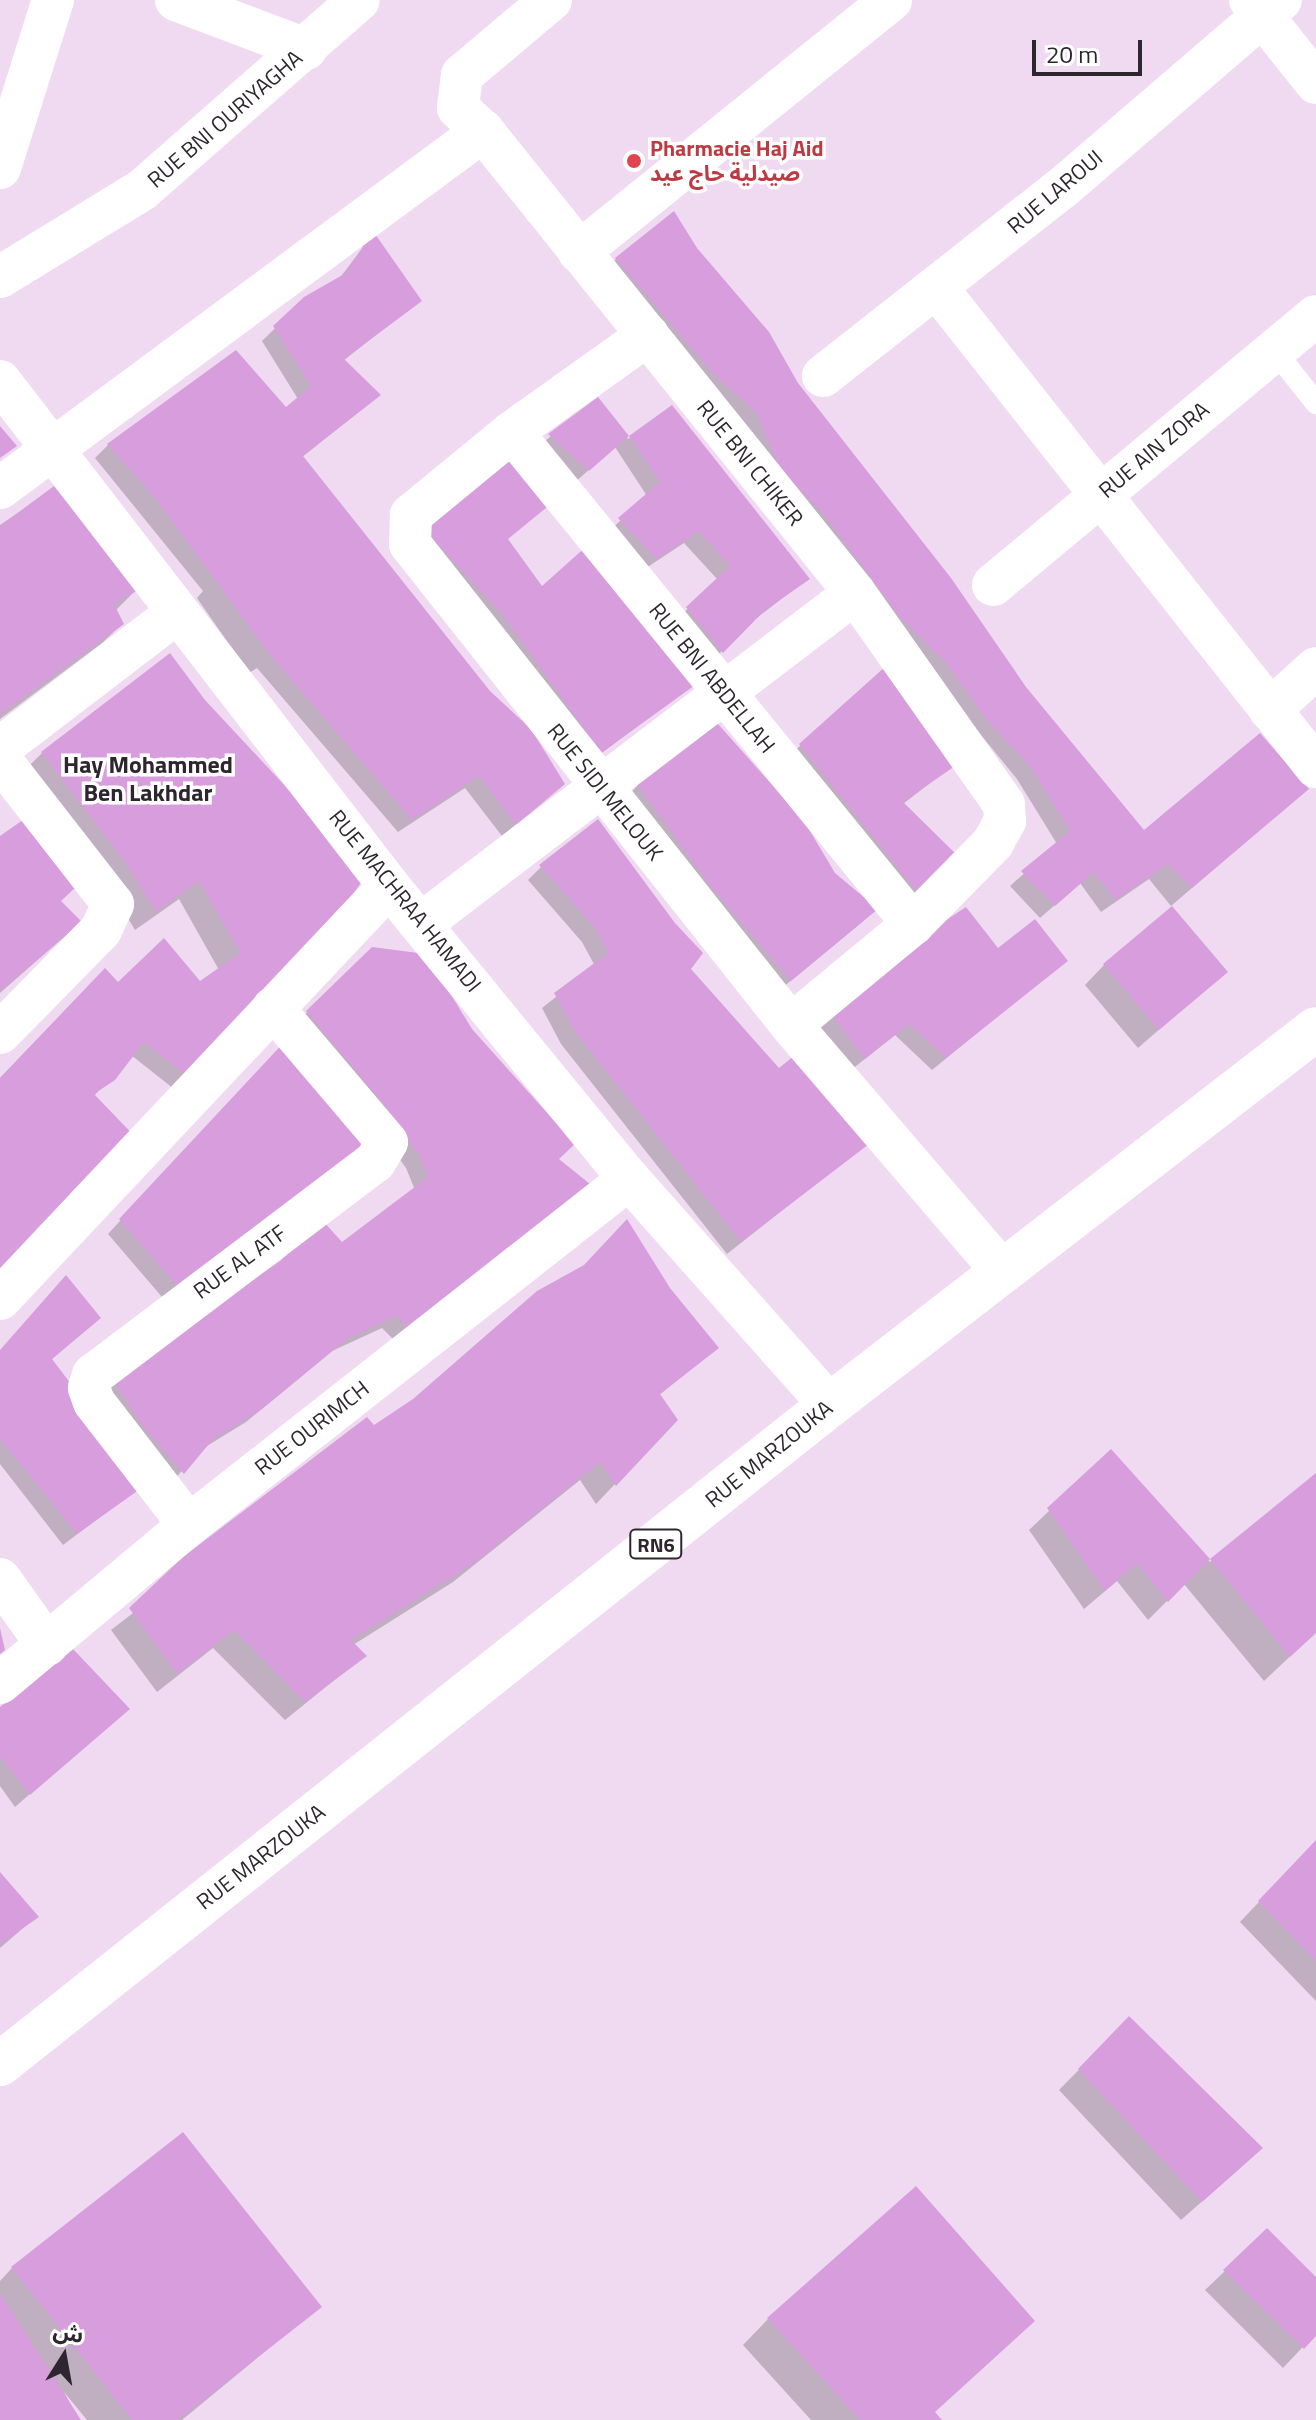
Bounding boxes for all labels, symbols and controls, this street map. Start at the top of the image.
scale bar [1036,24,1146,74]
text: 20 m [1046,36,1098,72]
street label: RUE BNI OURIYAGHA [142,45,308,193]
place label: Pharmacie Haj Aid صيدلية حاج عيد [650,135,823,186]
street label: RUE LAROUI [1002,145,1108,239]
marker: Pharmacie Haj Aid صيدلية حاج عيد [625,152,643,170]
street label: RUE BNI CHIKER [691,395,809,531]
street label: RUE AIN ZORA [1094,396,1214,504]
street label: RUE BNI ABDELLAH [643,598,781,758]
street label: RUE SIDI MELOUK [542,718,668,866]
district label: Hay Mohammed Ben Lakhdar [63,751,233,807]
street label: RUE MACHRAA HAMADI [323,805,487,997]
street label: RUE AL ATF [188,1219,292,1305]
street label: RUE OURIMCH [250,1375,374,1481]
street label: RUE MARZOUKA [700,1395,838,1513]
road number: RN6 [628,1528,684,1560]
street label: RUE MARZOUKA [191,1799,331,1915]
text: ش [51,2313,87,2352]
north arrow [24,2316,104,2396]

